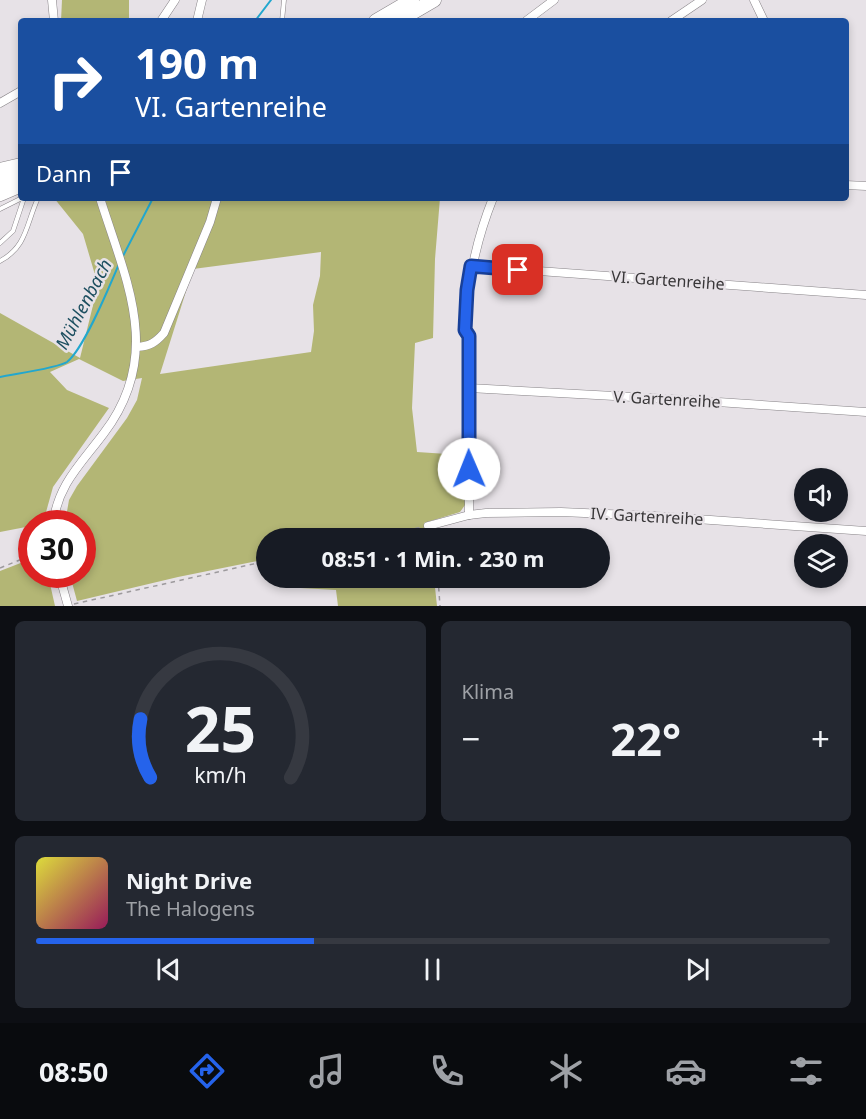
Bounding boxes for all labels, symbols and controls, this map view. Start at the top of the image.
text: 190 m [135,34,259,91]
icon: right [36,42,114,120]
text: VI. Gartenreihe [135,88,327,125]
icon: arrive [104,156,137,189]
text: Dann [36,158,92,188]
pin [492,244,543,295]
icon: arrive [501,253,534,286]
water label: Mühlenbach [49,255,117,353]
street label: VI. Gartenreihe [610,265,726,295]
street label: V. Gartenreihe [613,385,721,413]
position arrow [437,437,501,501]
map controls [794,468,848,588]
button: sound [794,468,848,522]
street label: IV. Gartenreihe [590,502,704,530]
speed limit sign: 30 [18,510,96,588]
button: layers [794,534,848,588]
text: 08:51 · 1 Min. · 230 m [322,543,544,573]
text: Klima [462,678,514,705]
text: 25 [185,685,256,770]
text: 22° [610,708,681,769]
text: − [462,716,480,761]
text: + [811,716,830,761]
text: km/h [194,760,247,789]
text: Night Drive [126,865,252,895]
text: The Halogens [126,895,255,922]
icon: previous [152,953,185,986]
icon: pause [416,953,449,986]
icon: next [681,953,714,986]
icon: directions [186,1050,228,1092]
icon: music [306,1050,348,1092]
icon: phone [426,1050,468,1092]
icon: climate [545,1050,587,1092]
icon: car [665,1050,707,1092]
icon: filters [785,1050,827,1092]
text: 08:50 [39,1053,108,1090]

